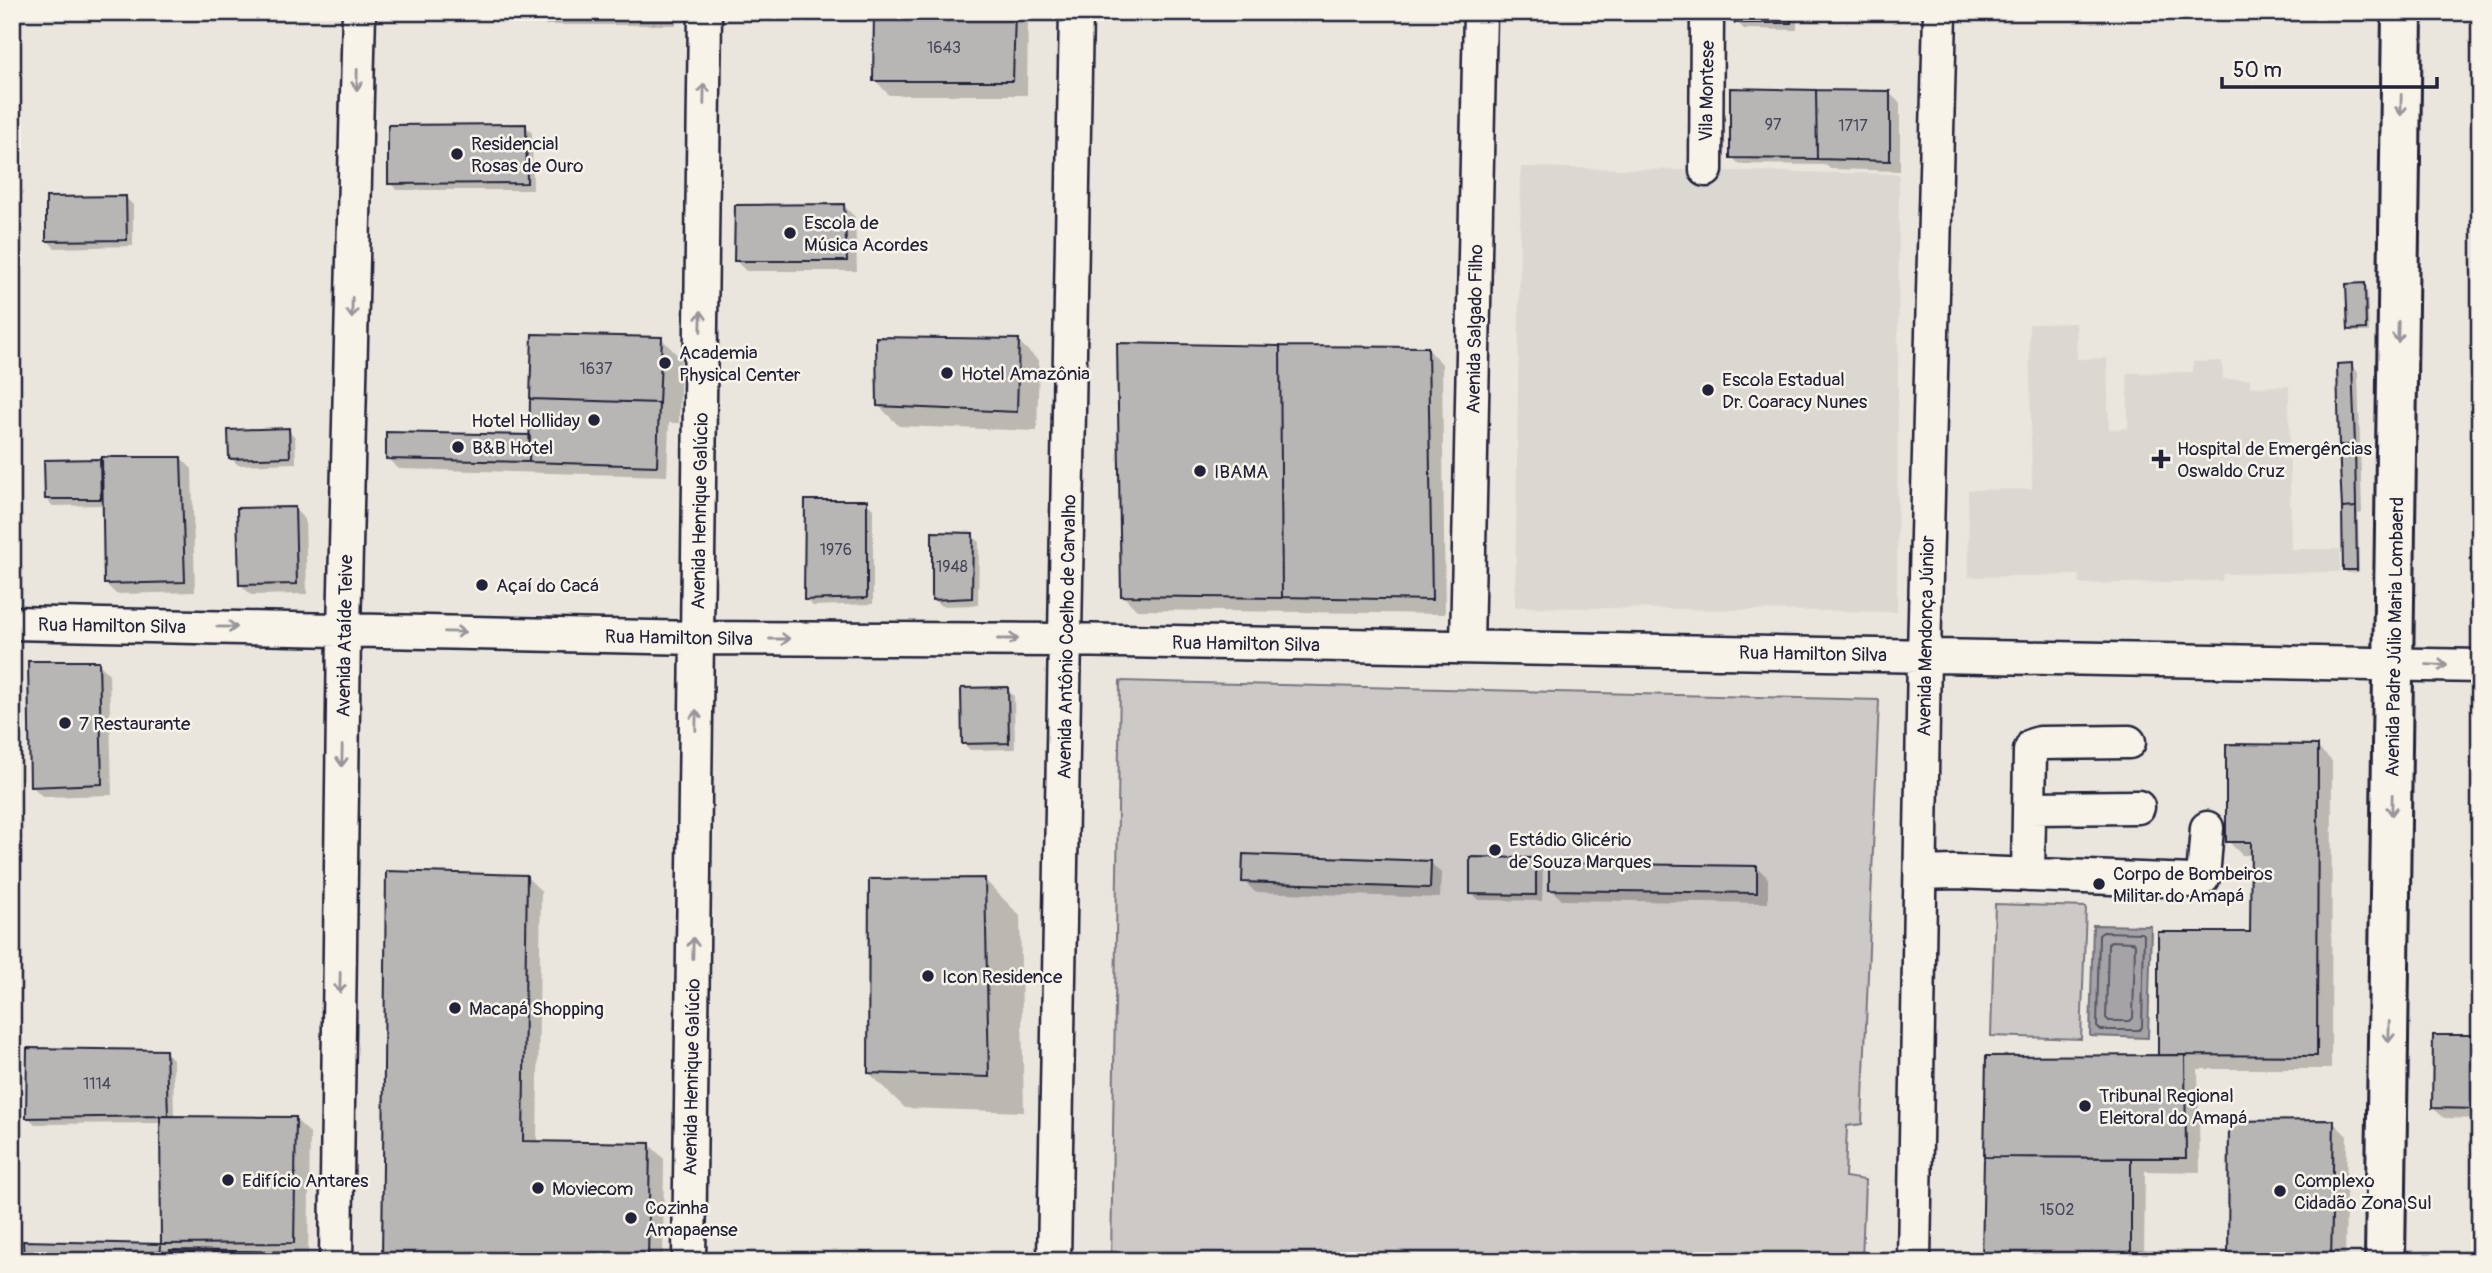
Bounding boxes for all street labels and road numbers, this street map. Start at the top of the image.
street label: Vila Montese [1694,39,1720,142]
street label: Avenida Salgado Filho [1462,244,1488,414]
street label: Avenida Henrique Galúcio [686,412,714,610]
street label: Avenida Antônio Coelho de Carvalho [1053,494,1081,780]
street label: Avenida Padre Júlio Maria Lombaerd [2381,497,2409,777]
street label: Avenida Mendonça Júnior [1912,535,1940,737]
street label: Avenida Ataíde Teive [332,554,358,718]
street label: Rua Hamilton Silva [38,613,186,639]
street label: Rua Hamilton Silva [605,625,753,651]
street label: Rua Hamilton Silva [1172,631,1320,657]
street label: Rua Hamilton Silva [1739,641,1887,667]
street label: Avenida Henrique Galúcio [678,978,706,1176]

